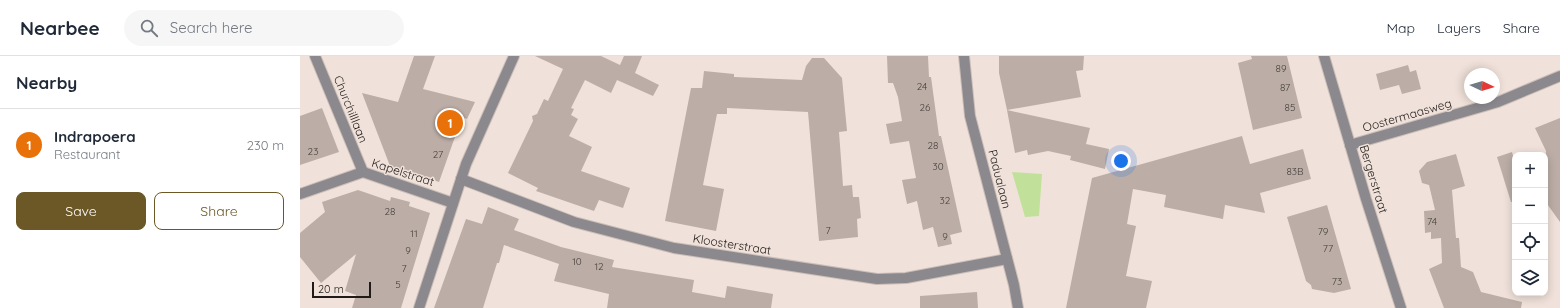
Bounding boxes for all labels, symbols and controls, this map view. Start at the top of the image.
search box [124,10,404,46]
text: Nearbee [20,16,100,40]
icon: search [138,17,160,39]
text: Search here [170,18,253,37]
text: Map [1386,19,1415,37]
text: Layers [1437,19,1481,37]
text: Share [1503,19,1540,37]
house number: 89 [1276,62,1287,75]
north arrow [1464,68,1500,104]
text: Nearby [16,72,77,93]
street label: Churchilllaan [331,73,371,145]
house number: 24 [917,80,927,93]
house number: 87 [1280,81,1290,94]
street label: Oostermaasweg [1361,95,1453,135]
house number: 26 [920,101,931,114]
house number: 85 [1285,101,1295,114]
pin: 1 [437,108,463,138]
text: Indrapoera [54,127,136,146]
text: 1 [26,137,32,153]
text: 230 m [247,137,284,153]
house number: 28 [928,139,938,152]
street label: Bergerstraat [1357,143,1391,215]
house number: 23 [308,145,318,158]
text: Restaurant [54,146,120,162]
house number: 27 [433,148,443,161]
street label: Padualaan [985,148,1015,210]
your location [1111,151,1131,171]
map controls [1512,152,1548,296]
button: + [1512,152,1548,188]
street label: Kapelstraat [370,155,436,189]
house number: 30 [932,160,944,173]
house number: 83B [1286,165,1304,178]
button: − [1512,188,1548,224]
button: Save [16,192,146,230]
button: Share [154,192,284,230]
house number: 32 [940,194,951,207]
house number: 28 [385,205,395,218]
house number: 74 [1427,215,1437,228]
house number: 7 [825,224,831,237]
button: locate [1512,224,1548,260]
house number: 79 [1318,225,1329,238]
house number: 11 [410,227,418,240]
street label: Kloosterstraat [692,230,772,258]
house number: 9 [942,230,948,243]
house number: 77 [1323,242,1333,255]
house number: 9 [405,244,411,257]
house number: 10 [572,255,582,268]
house number: 12 [594,260,604,273]
button: layers [1512,260,1548,296]
house number: 7 [401,262,407,275]
house number: 73 [1332,275,1342,288]
house number: 5 [395,278,401,291]
scale bar [312,280,371,299]
text: 20 m [318,282,344,296]

